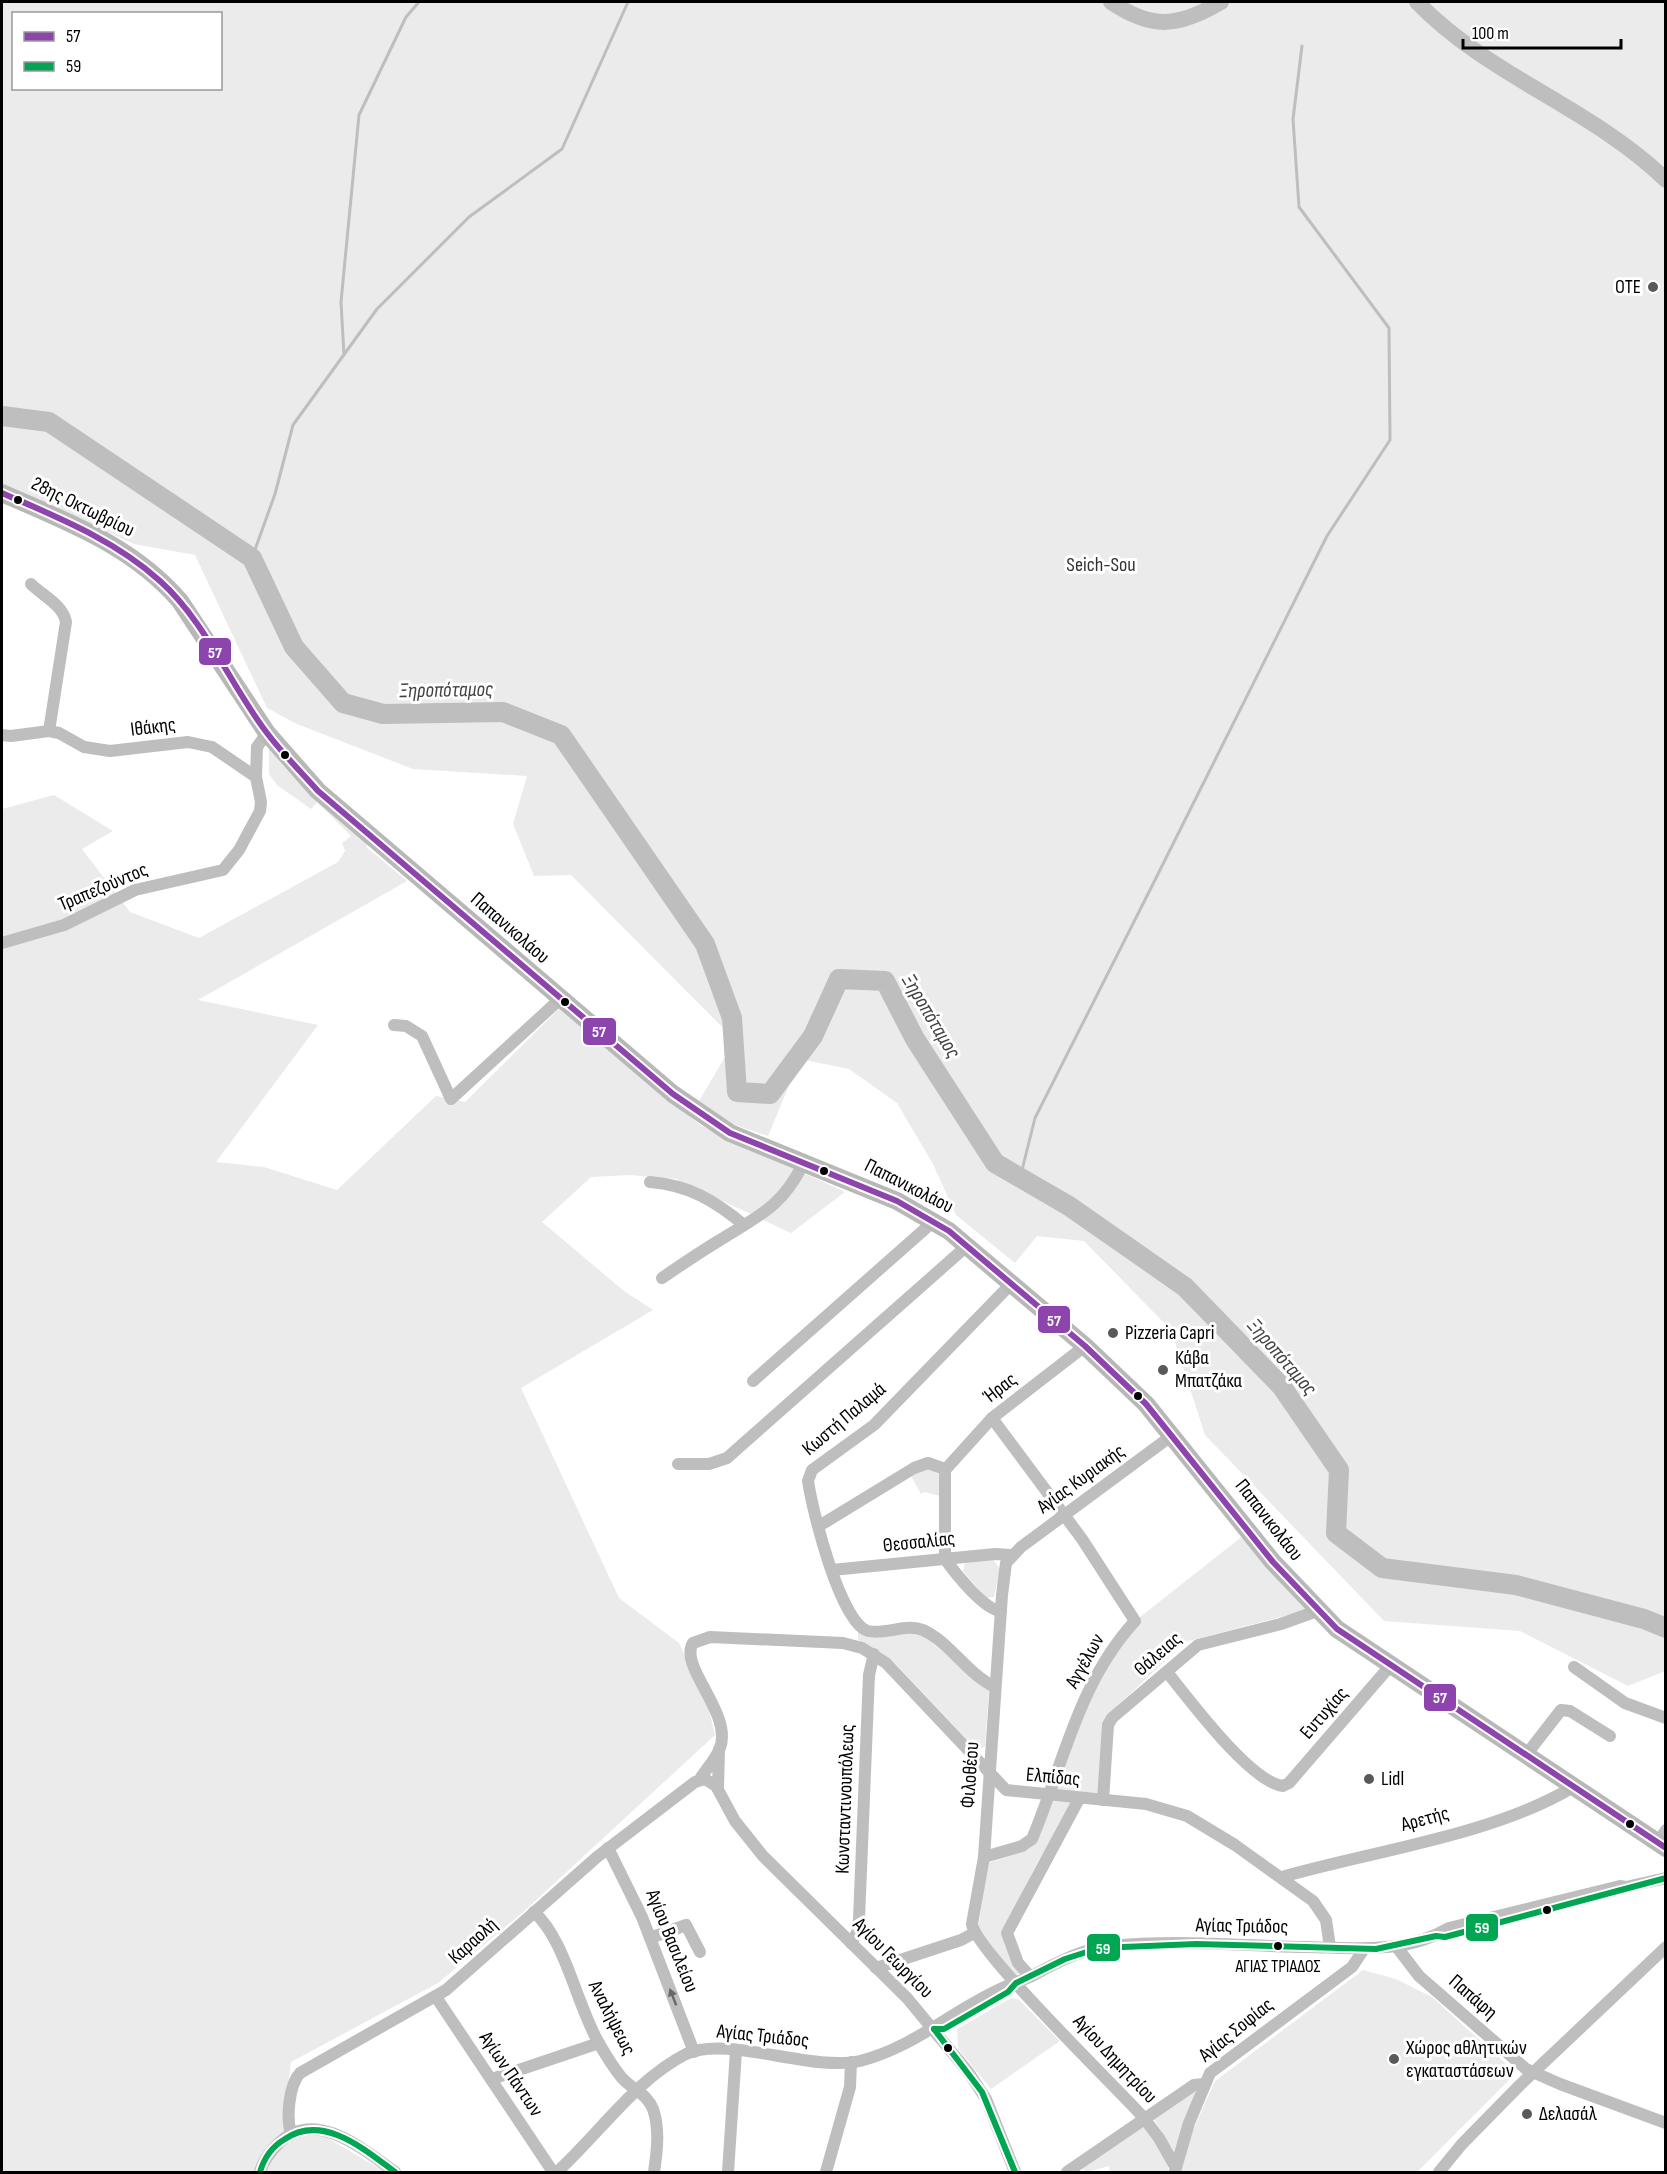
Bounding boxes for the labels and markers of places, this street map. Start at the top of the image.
place label: ΟΤΕ [1615,275,1641,299]
marker: ΟΤΕ [1646,280,1660,294]
unlabelled marker [12,494,24,506]
unlabelled marker [279,749,291,761]
unlabelled marker [559,996,571,1008]
unlabelled marker [818,1165,830,1177]
place label: Pizzeria Capri [1125,1321,1214,1345]
marker: Pizzeria Capri [1106,1326,1120,1340]
place label: Κάβα Μπατζάκα [1175,1346,1243,1393]
marker: Κάβα Μπατζάκα [1156,1363,1170,1377]
unlabelled marker [1132,1390,1144,1402]
place label: Lidl [1381,1767,1404,1791]
marker: Lidl [1362,1772,1376,1786]
unlabelled marker [1624,1818,1636,1830]
unlabelled marker [1541,1904,1553,1916]
marker: ΑΓΙΑΣ ΤΡΙΑΔΟΣ [1272,1940,1284,1952]
place label: ΑΓΙΑΣ ΤΡΙΑΔΟΣ [1234,1956,1321,1977]
place label: Χώρος αθλητικών εγκαταστάσεων [1405,2036,1527,2083]
unlabelled marker [942,2042,954,2054]
marker: Χώρος αθλητικών εγκαταστάσεων [1387,2052,1401,2066]
place label: Δελασάλ [1539,2102,1597,2126]
marker: Δελασάλ [1520,2107,1534,2121]

